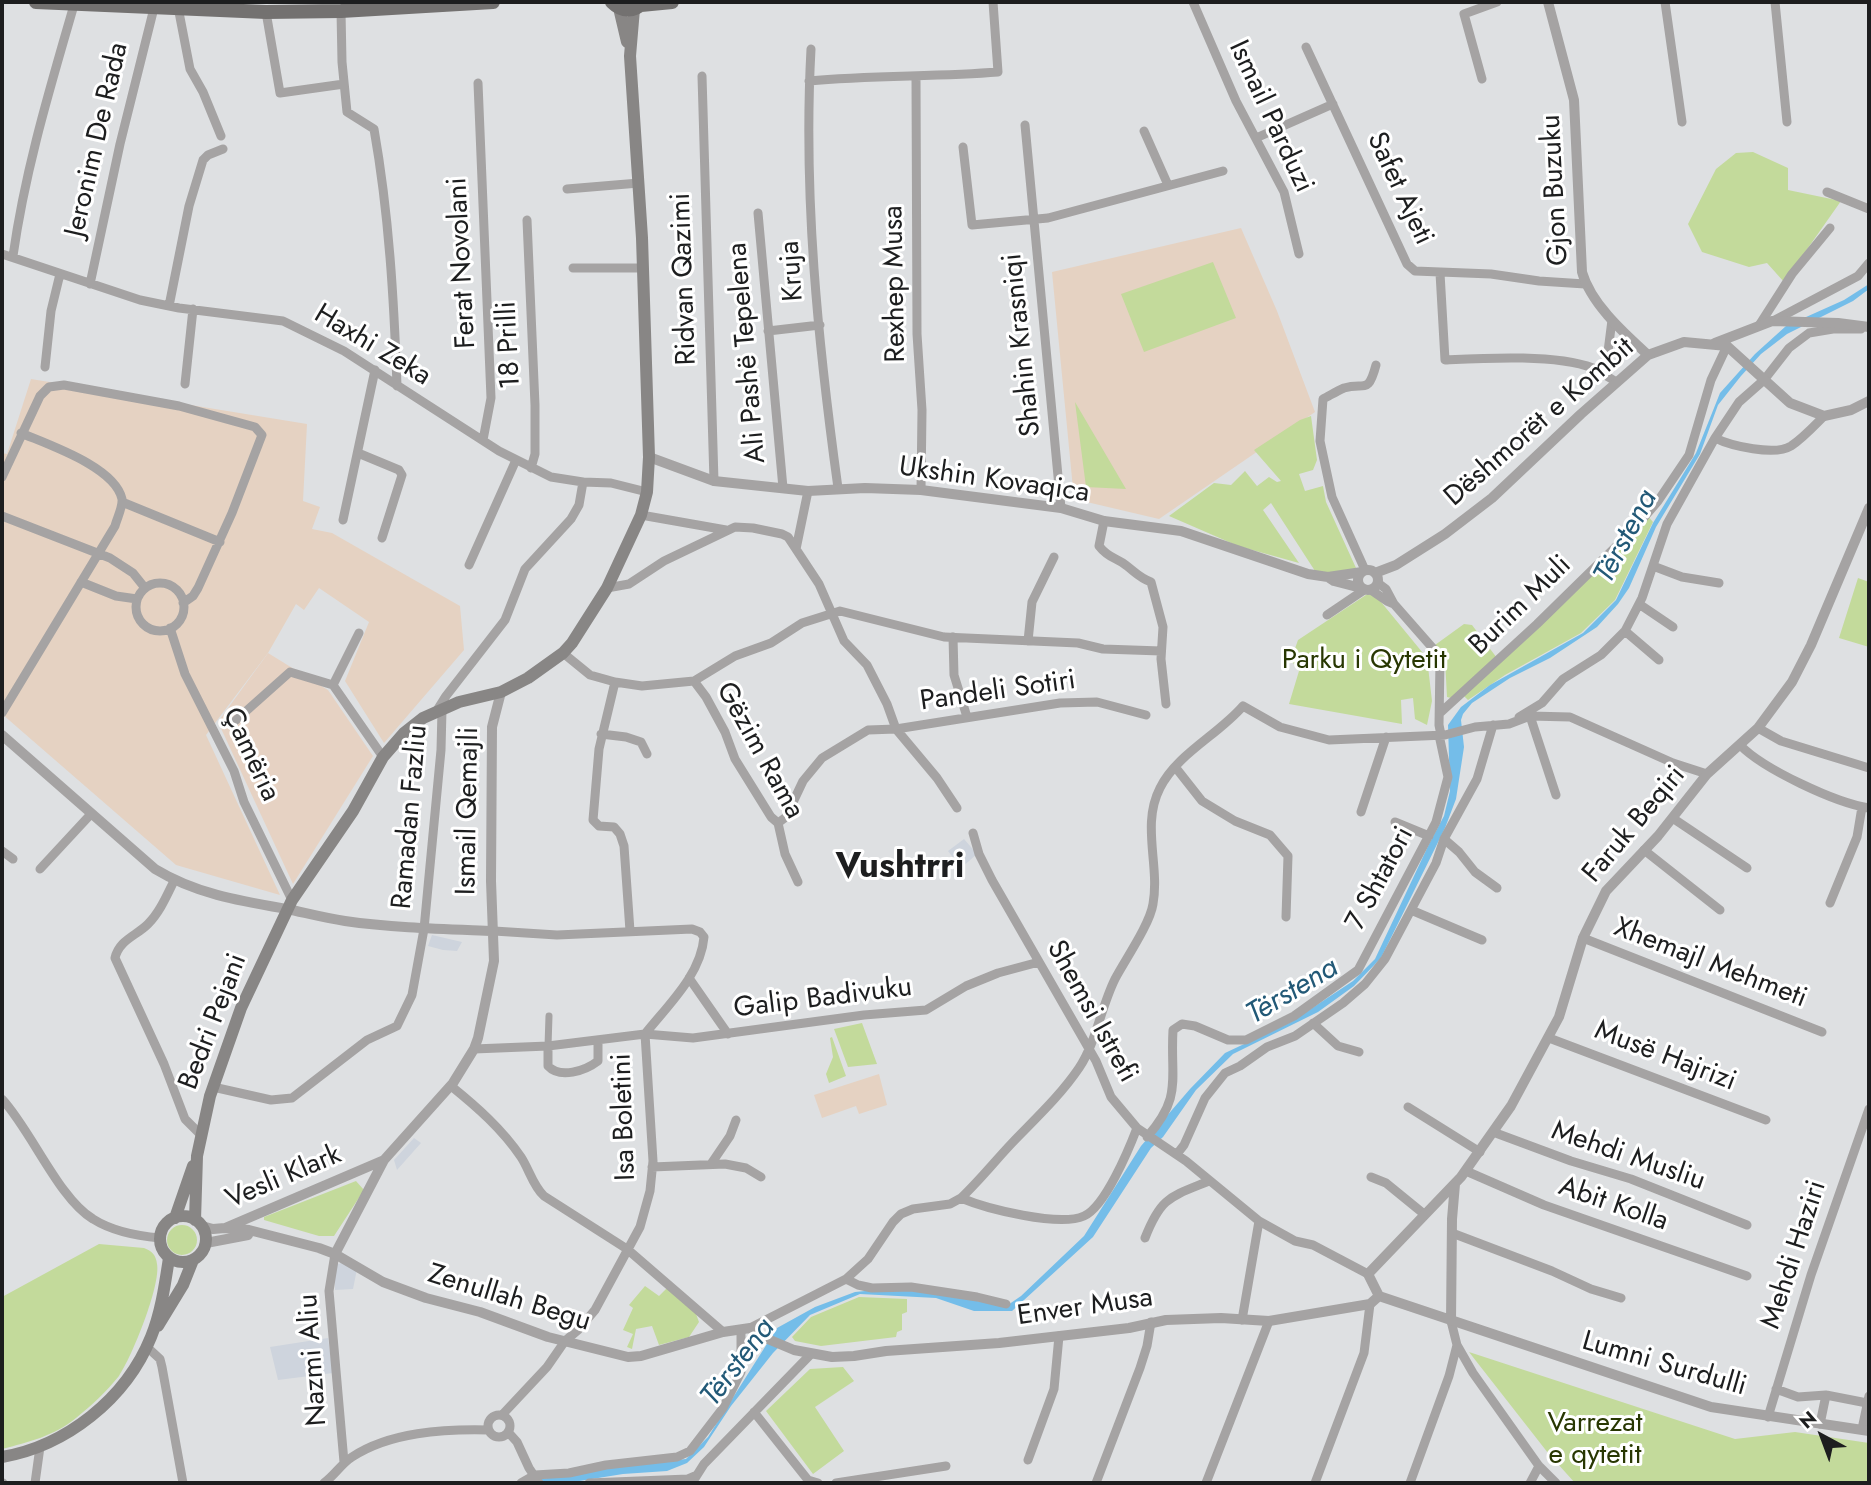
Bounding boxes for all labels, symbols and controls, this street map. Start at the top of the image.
street label: Ismail Parduzi [1220,36,1320,198]
street label: Jeronim De Rada [59,40,137,240]
street label: Gjon Buzuku [1535,113,1577,267]
street label: Safet Ajeti [1358,127,1440,251]
street label: Ferat Novolani [442,177,484,349]
street label: Ridvan Qazimi [665,192,705,366]
street label: Rexhep Musa [878,205,914,363]
street label: Kruja [774,240,812,302]
street label: Ali Pashë Tepelena [722,241,774,465]
street label: Shahin Krasniqi [997,252,1049,438]
street label: Haxhi Zeka [308,298,436,394]
street label: 18 Prilli [491,300,529,390]
street label: Dëshmorët e Kombit [1438,332,1642,514]
street label: Ukshin Kovaqica [897,451,1091,511]
water label: Tërstena [1587,484,1667,590]
street label: Burim Muli [1463,549,1579,663]
park label: Parku i Qytetit [1282,644,1446,678]
street label: Pandeli Sotiri [918,664,1078,720]
street label: Gëzim Rama [708,677,810,825]
street label: Çamëria [214,703,286,807]
street label: Ramadan Fazliu [386,723,436,911]
street label: Ismail Qemajli [451,727,487,895]
street label: Faruk Beqiri [1577,760,1693,890]
street label: 7 Shtatori [1340,822,1422,936]
district label: Vushtrri [836,848,964,890]
street label: Xhemajl Mehmeti [1609,912,1811,1016]
street label: Shemsi Istrefi [1038,935,1144,1089]
street label: Bedri Pejani [173,949,255,1095]
water label: Tërstena [1240,951,1346,1033]
street label: Galip Badivuku [732,971,914,1027]
street label: Musë Hajrizi [1589,1015,1741,1099]
street label: Isa Boletini [606,1053,644,1181]
street label: Mehdi Musliu [1547,1115,1709,1199]
street label: Vesli Klark [221,1139,347,1217]
street label: Abit Kolla [1554,1171,1672,1239]
street label: Mehdi Haziri [1755,1177,1835,1333]
street label: Zenullah Begu [424,1258,594,1340]
street label: Enver Musa [1015,1282,1155,1334]
street label: Nazmi Aliu [293,1293,335,1427]
water label: Tërstena [694,1312,784,1414]
street label: Lumni Surdulli [1578,1326,1750,1404]
north arrow [1787,1401,1857,1471]
text: N [1793,1405,1822,1435]
park label: Varrezat e qytetit [1547,1407,1643,1473]

